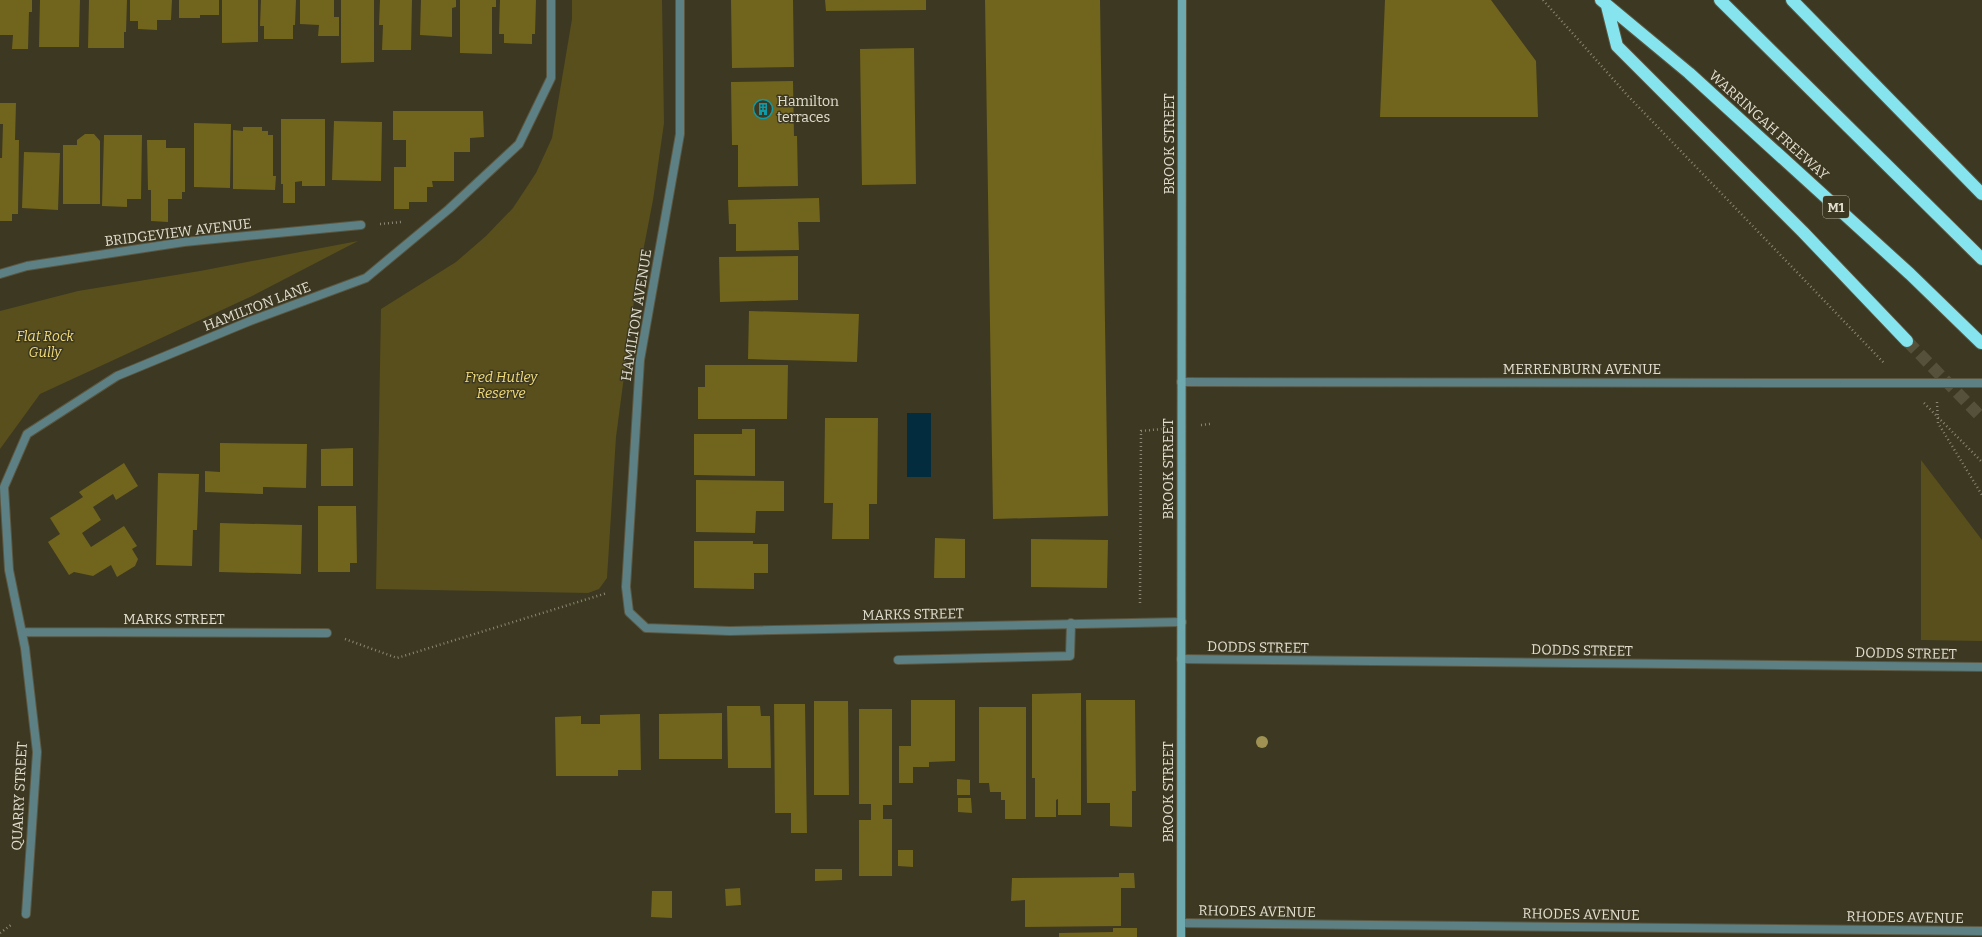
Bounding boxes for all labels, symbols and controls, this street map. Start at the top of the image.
street label: WARRINGAH FREEWAY [1705,67,1832,184]
place label: Hamilton terraces [777,93,839,126]
street label: BROOK STREET [1161,93,1178,195]
building icon: Hamilton terraces [752,98,774,120]
road number: M1 [1823,196,1849,218]
street label: BRIDGEVIEW AVENUE [104,215,252,250]
street label: HAMILTON AVENUE [618,248,655,382]
street label: HAMILTON LANE [201,278,313,335]
park label: Flat Rock Gully [16,328,74,361]
street label: MERRENBURN AVENUE [1503,361,1661,378]
park label: Fred Hutley Reserve [465,369,538,402]
street label: BROOK STREET [1160,418,1177,520]
street label: MARKS STREET [862,605,964,624]
street label: MARKS STREET [123,611,225,628]
street label: DODDS STREET [1207,638,1309,657]
street label: DODDS STREET [1531,641,1633,660]
street label: DODDS STREET [1855,644,1957,663]
street label: QUARRY STREET [8,741,31,851]
street label: BROOK STREET [1160,741,1177,843]
street label: RHODES AVENUE [1198,902,1316,921]
street label: RHODES AVENUE [1522,905,1640,924]
street label: RHODES AVENUE [1846,908,1964,927]

